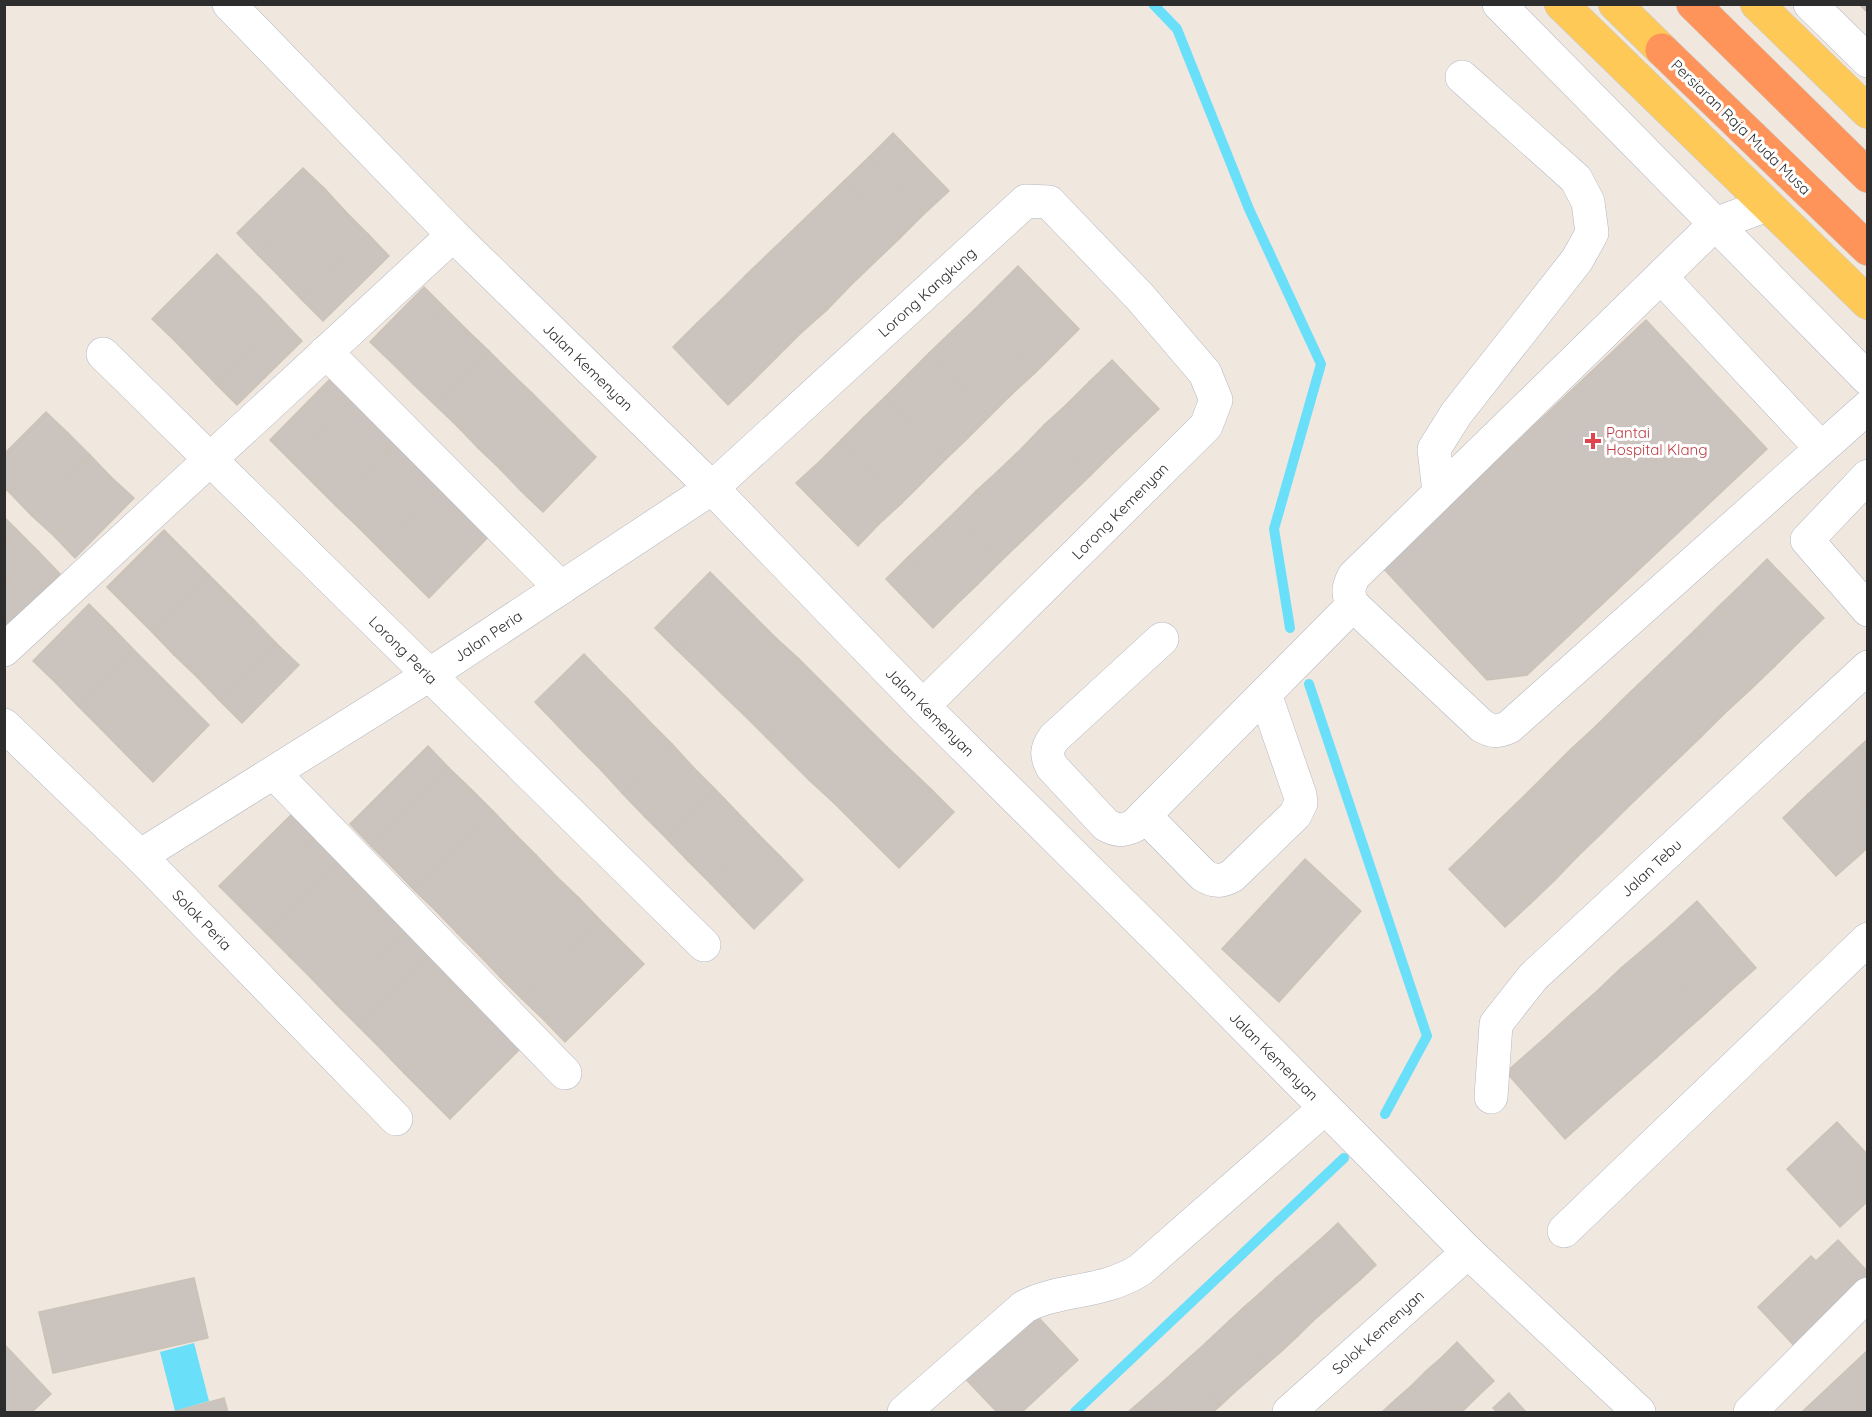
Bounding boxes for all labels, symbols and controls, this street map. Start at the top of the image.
street label: Persiaran Raja Muda Musa [1667,55,1815,199]
street label: Lorong Kangkung [874,243,980,341]
street label: Jalan Kemenyan [539,319,637,415]
place label: Pantai Hospital Klang [1606,423,1708,459]
marker: Pantai Hospital Klang [1584,432,1602,450]
street label: Lorong Kemenyan [1068,459,1172,563]
street label: Jalan Peria [450,606,526,666]
street label: Lorong Peria [365,612,441,688]
street label: Jalan Kemenyan [881,663,979,761]
street label: Jalan Tebu [1617,835,1685,901]
street label: Solok Peria [168,886,236,954]
street label: Jalan Kemenyan [1225,1007,1323,1105]
street label: Solok Kemenyan [1328,1286,1428,1378]

